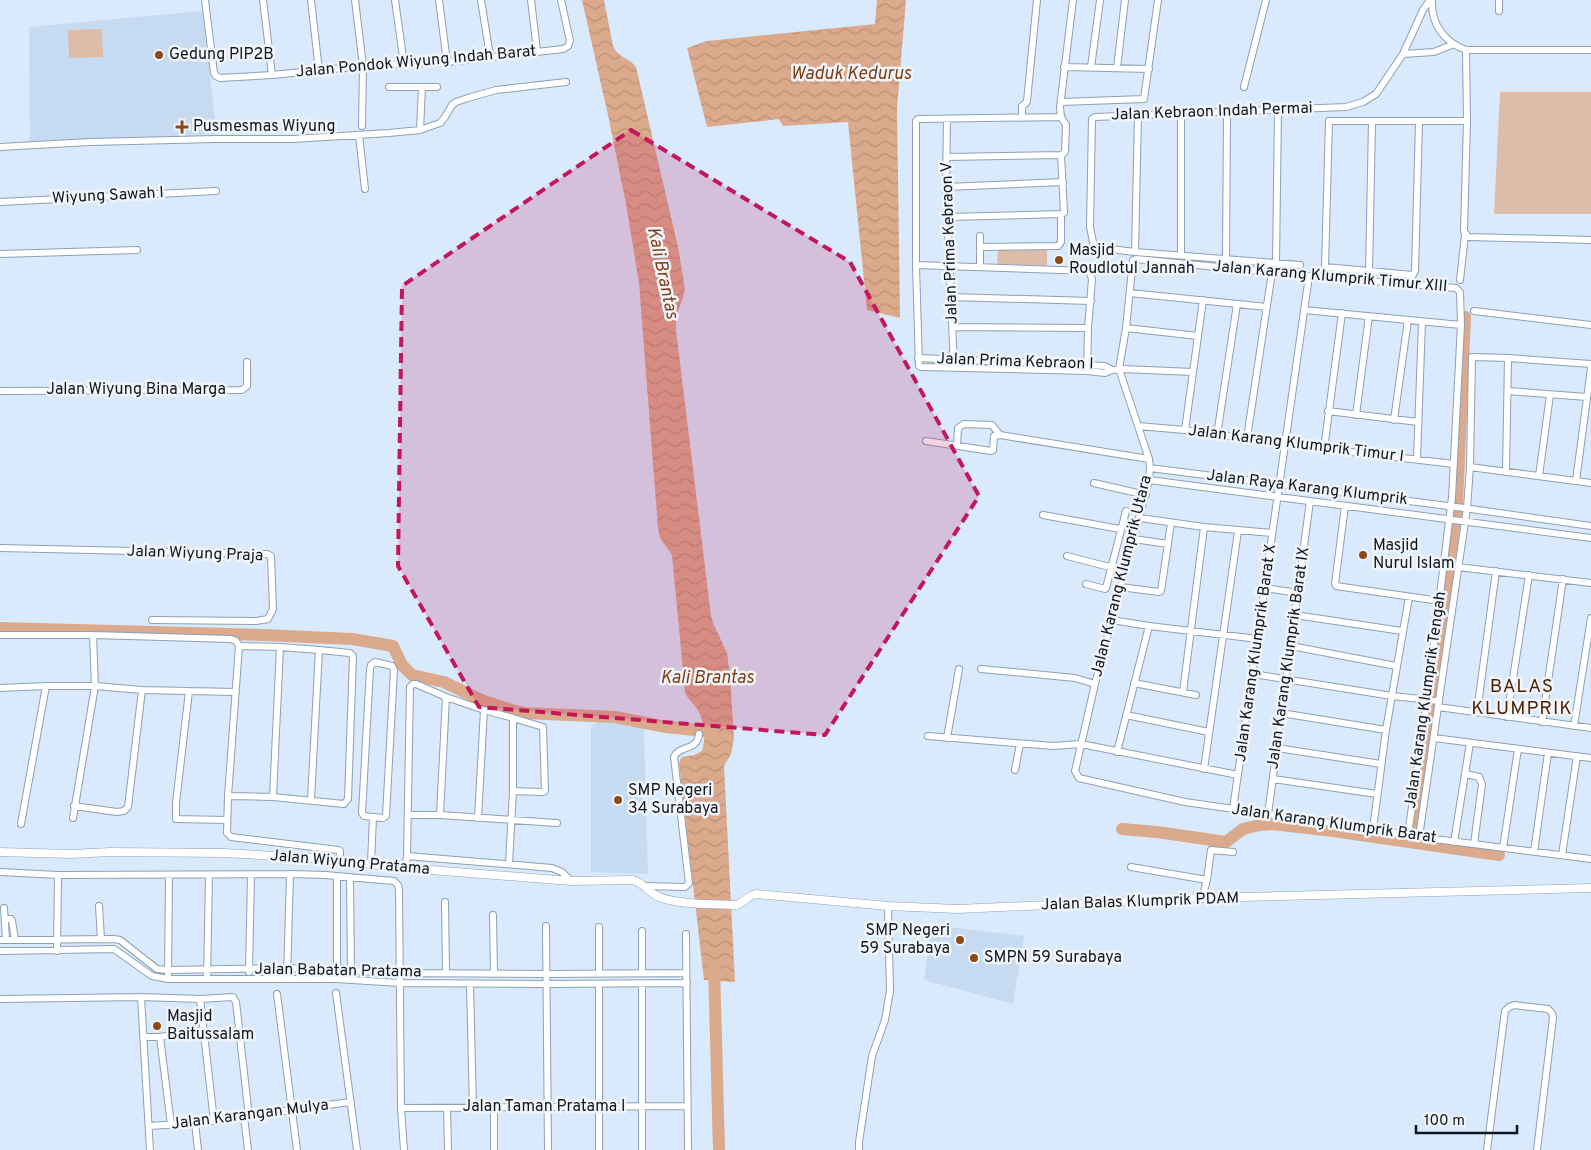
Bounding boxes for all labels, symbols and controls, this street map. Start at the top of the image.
street label: Jalan Pondok Wiyung Indah Barat [295,42,537,82]
place label: Gedung PIP2B [169,45,274,65]
marker: Gedung PIP2B [153,49,165,61]
water label: Waduk Kedurus [791,63,912,86]
street label: Jalan Kebraon Indah Permai [1111,98,1313,126]
place label: Pusmesmas Wiyung [193,117,335,137]
marker: Pusmesmas Wiyung [175,120,189,134]
street label: Jalan Prima Kebraon V [937,161,963,325]
street label: Wiyung Sawah I [52,183,164,209]
water label: Kali Brantas [641,225,683,322]
place label: Masjid Roudlotul Jannah [1069,241,1195,279]
marker: Masjid Roudlotul Jannah [1053,254,1065,266]
street label: Jalan Karang Klumprik Timur XIII [1212,257,1448,297]
street label: Jalan Prima Kebraon I [936,349,1094,375]
street label: Jalan Wiyung Bina Marga [46,380,226,400]
street label: Jalan Karang Klumprik Timur I [1187,421,1405,467]
street label: Jalan Raya Karang Klumprik [1205,466,1409,510]
street label: Jalan Karang Klumprik Utara [1087,473,1157,679]
place label: Masjid Nurul Islam [1373,536,1455,574]
street label: Jalan Wiyung Praja [126,542,264,566]
street label: Jalan Karang Klumprik Barat X [1231,543,1281,763]
street label: Jalan Karang Klumprik Barat IX [1263,545,1315,771]
marker: Masjid Nurul Islam [1357,549,1369,561]
street label: Jalan Karang Klumprik Tengah [1401,590,1451,810]
water label: Kali Brantas [660,667,755,690]
district label: BALAS KLUMPRIK [1471,675,1573,721]
place label: SMP Negeri 34 Surabaya [628,781,719,819]
marker: SMP Negeri 34 Surabaya [612,794,624,806]
street label: Jalan Karang Klumprik Barat [1230,800,1438,848]
street label: Jalan Wiyung Pratama [269,846,431,880]
street label: Jalan Balas Klumprik PDAM [1041,889,1239,915]
place label: SMP Negeri 59 Surabaya [860,921,950,959]
marker: SMP Negeri 59 Surabaya [954,934,966,946]
place label: SMPN 59 Surabaya [984,948,1122,968]
marker: SMPN 59 Surabaya [968,952,980,964]
street label: Jalan Babatan Pratama [254,960,422,982]
place label: Masjid Baitussalam [167,1007,254,1045]
marker: Masjid Baitussalam [151,1020,163,1032]
street label: Jalan Karangan Mulya [170,1095,330,1135]
street label: Jalan Taman Pratama I [462,1097,626,1117]
scale bar [1416,1102,1517,1134]
text: 100 m [1424,1112,1465,1131]

